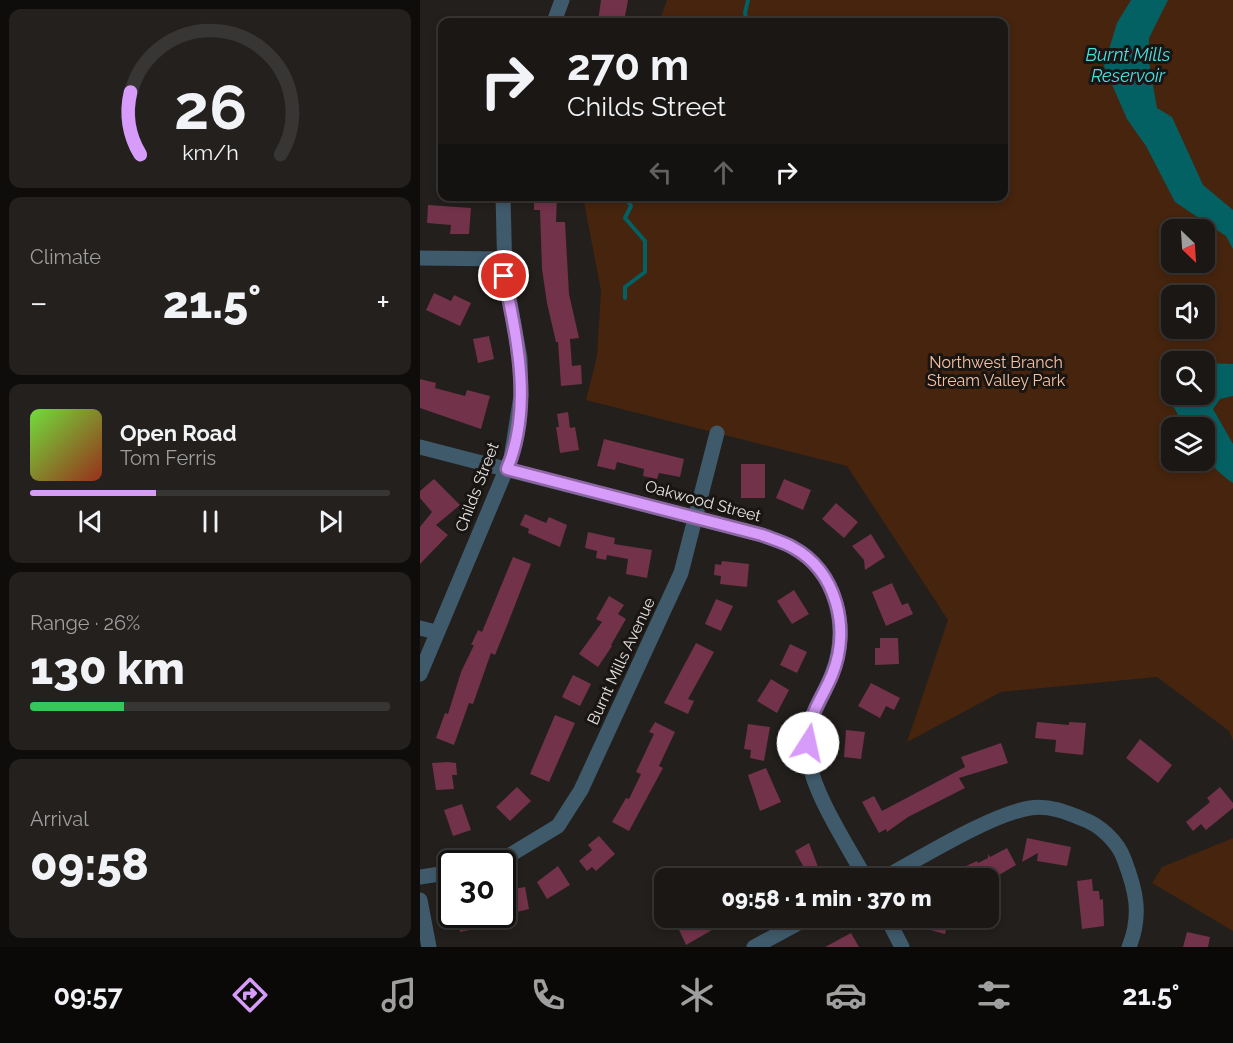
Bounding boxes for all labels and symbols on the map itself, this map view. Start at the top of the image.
water label: Burnt Mills Reservoir [1086,44,1171,86]
north arrow [1161,219,1215,273]
pin [478,250,529,301]
park label: Northwest Branch Stream Valley Park [927,353,1066,390]
street label: Childs Street [451,439,503,534]
street label: Oakwood Street [643,476,764,526]
street label: Burnt Mills Avenue [583,594,659,728]
position arrow [776,711,840,775]
speed limit sign: 30 [438,850,516,928]

